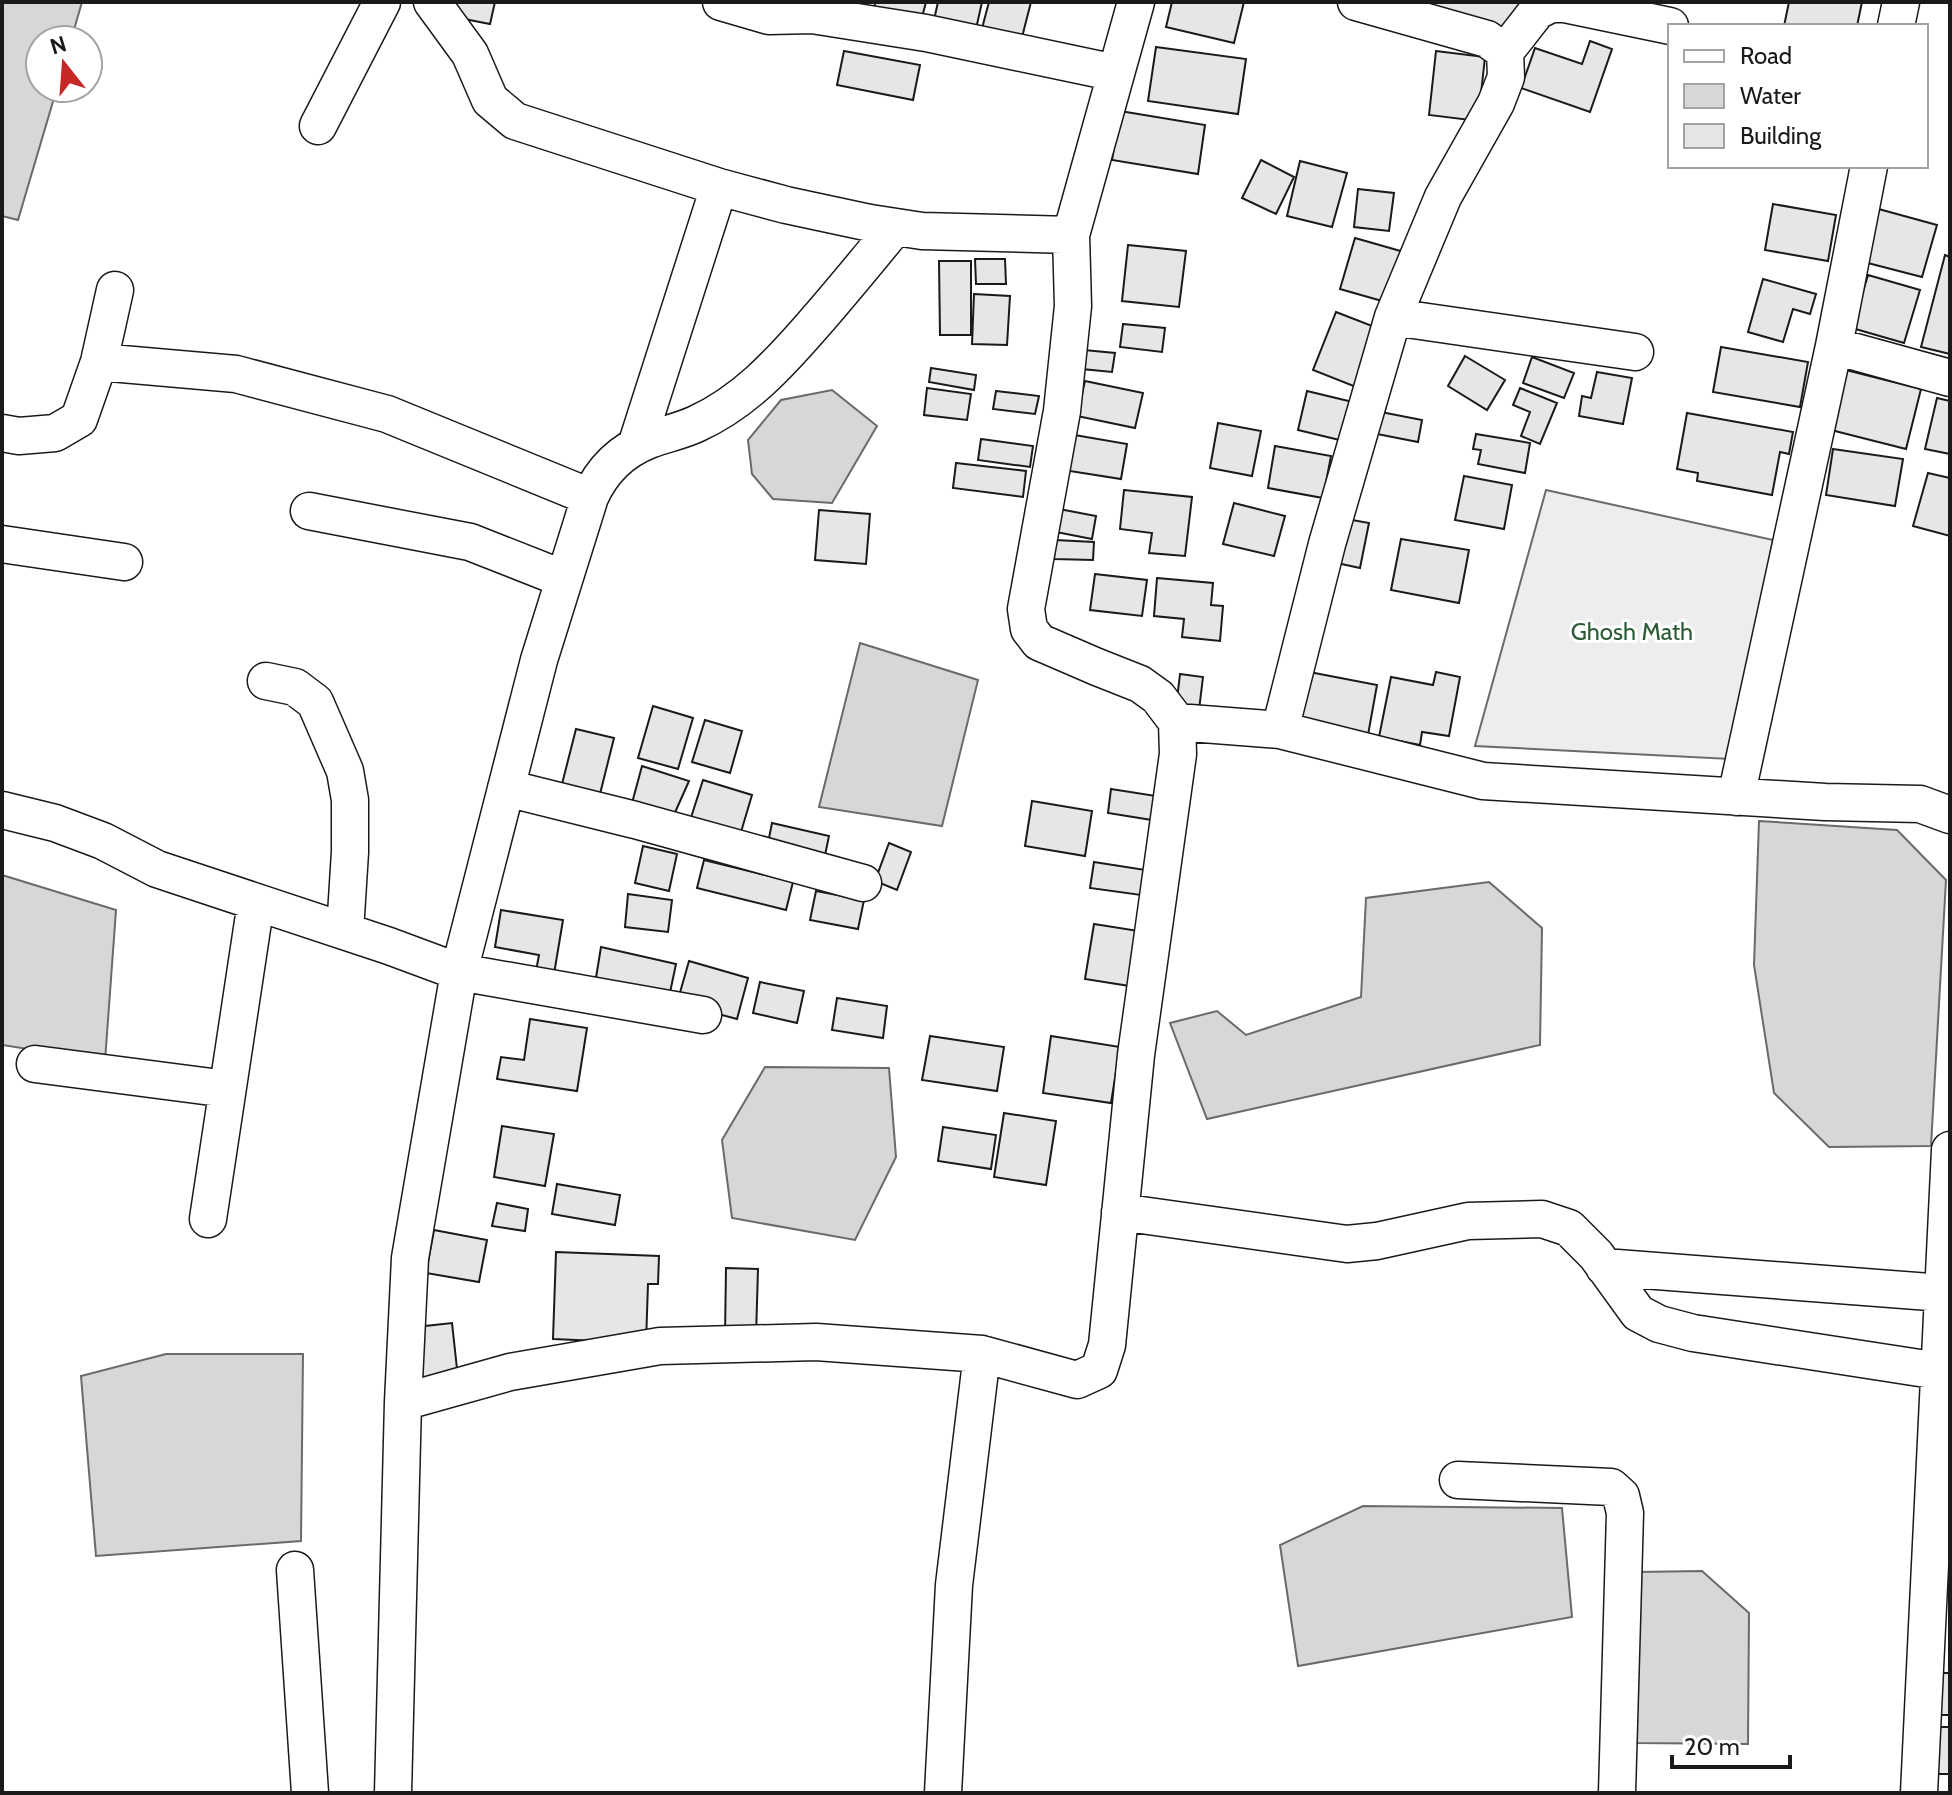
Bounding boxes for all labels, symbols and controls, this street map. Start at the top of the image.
north arrow [24,24,104,104]
legend [1668,24,1928,168]
text: N [47,30,70,61]
text: Road [1740,41,1792,70]
text: Water [1740,81,1801,110]
text: Building [1740,121,1822,150]
park label: Ghosh Math [1571,617,1693,646]
scale bar [1672,1719,1790,1769]
text: 20 m [1684,1732,1740,1761]

